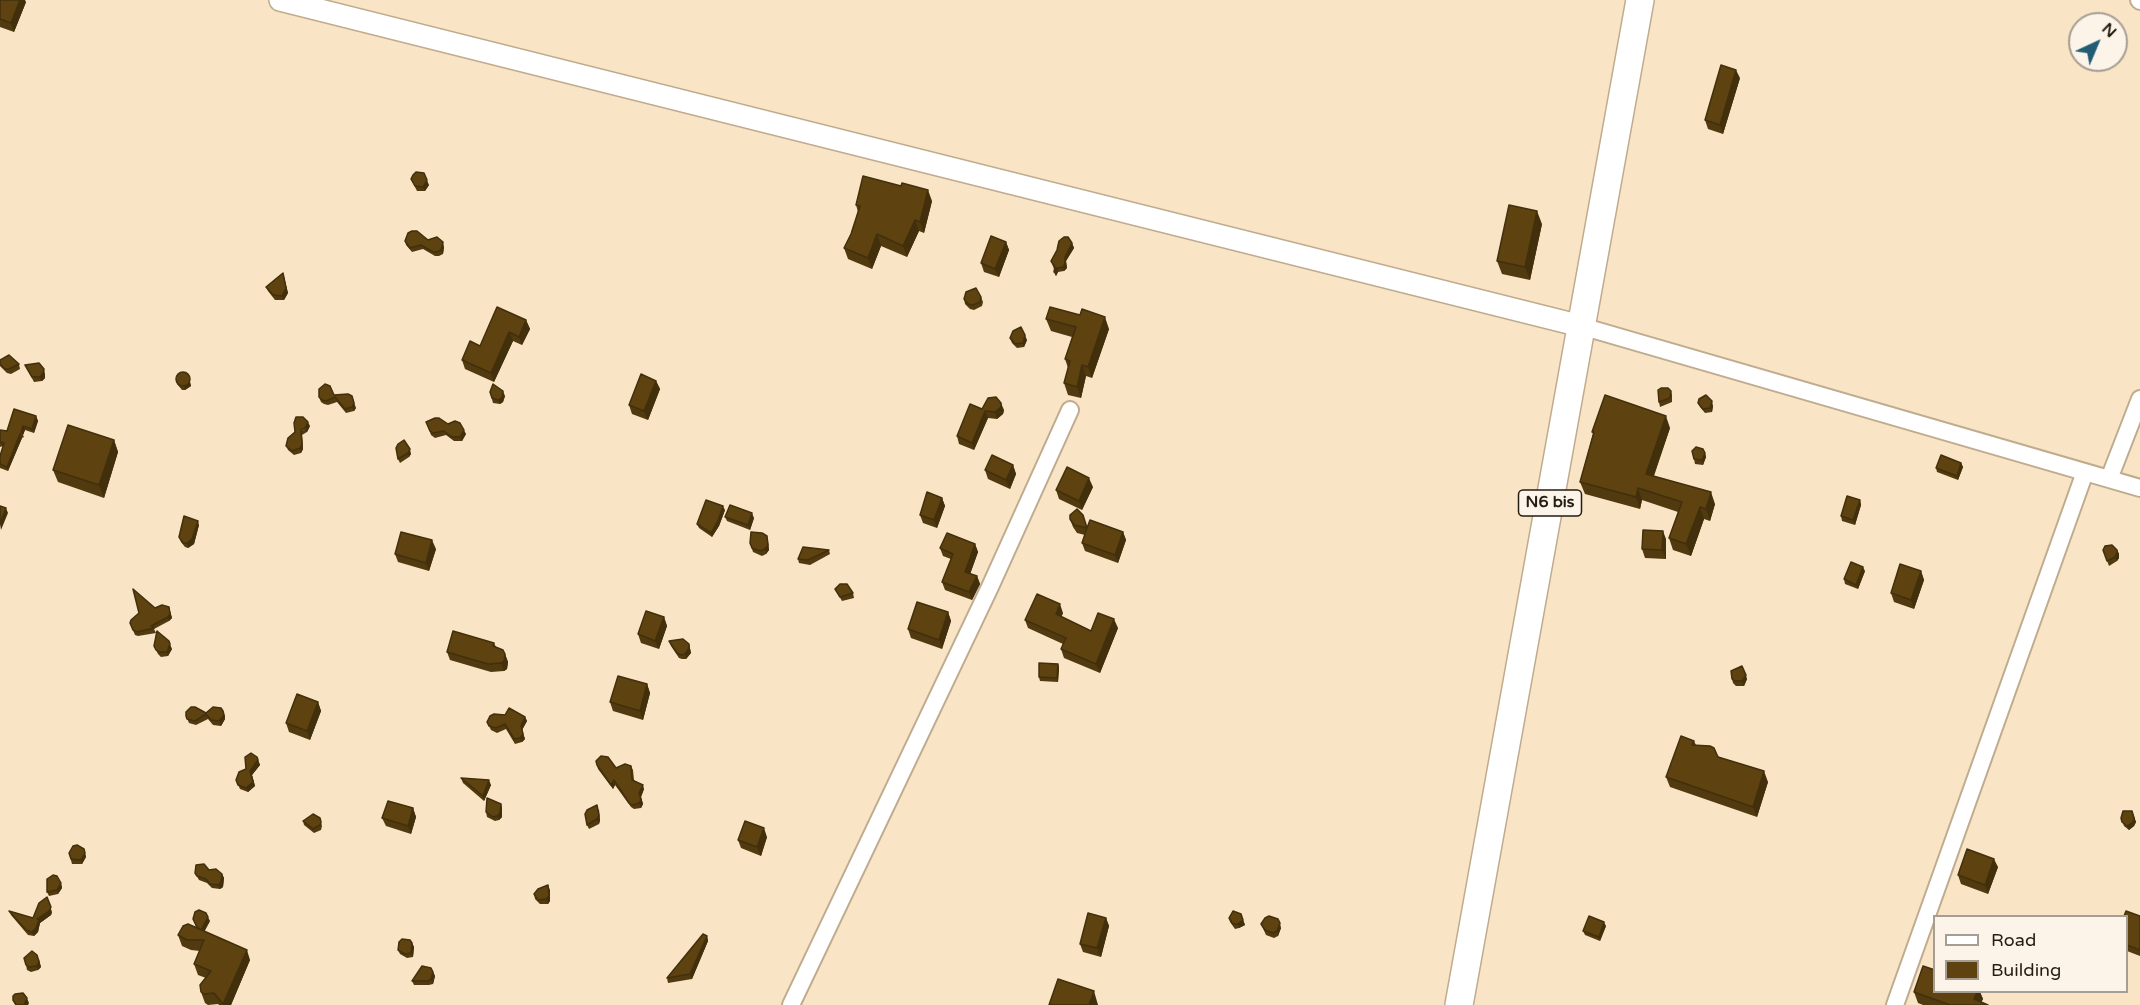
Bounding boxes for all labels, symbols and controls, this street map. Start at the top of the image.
north arrow [2068,12,2128,72]
text: N [2098,19,2121,42]
road number: N6 bis [1518,490,1582,516]
legend [1933,915,2128,993]
text: Road [1991,929,2036,951]
text: Building [1991,959,2061,981]

